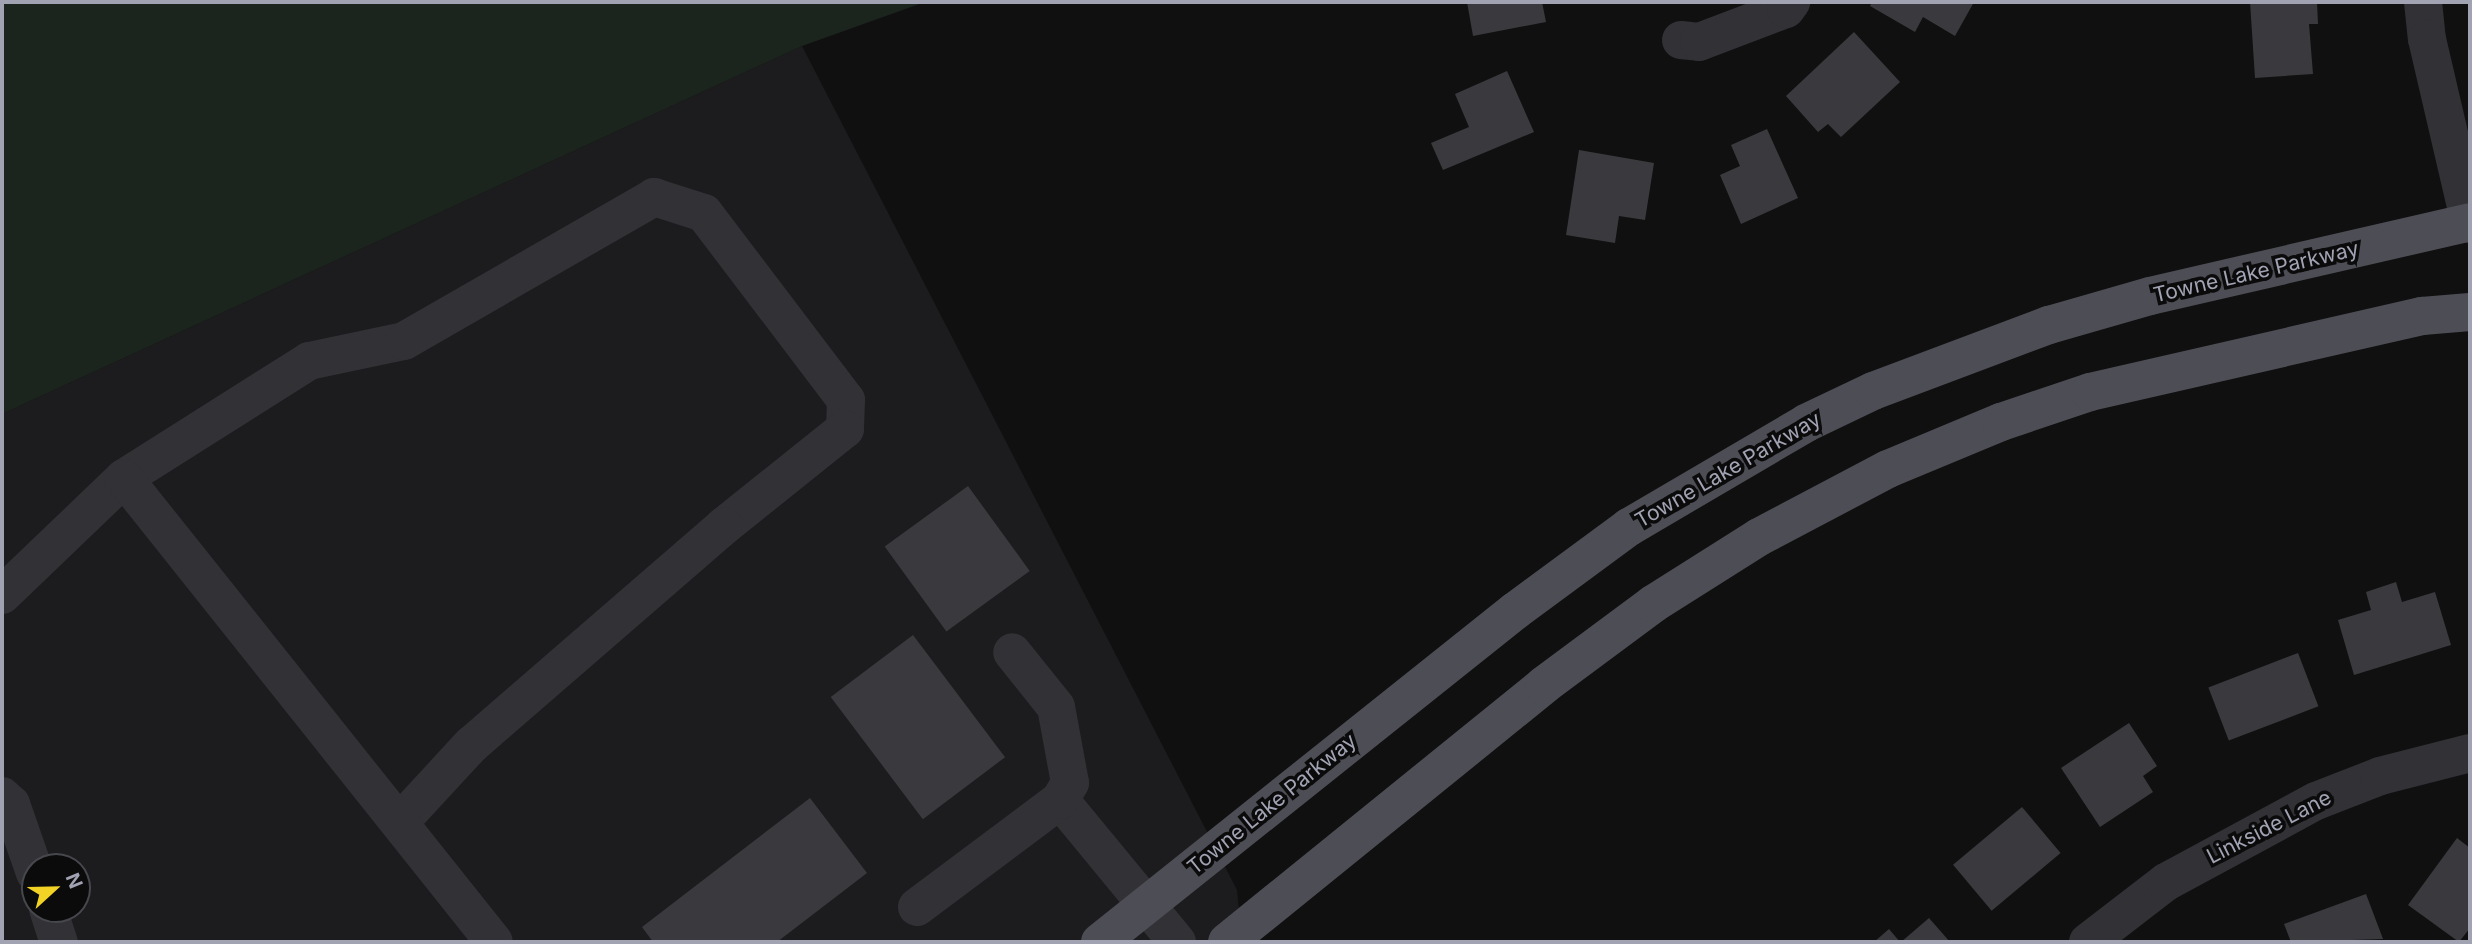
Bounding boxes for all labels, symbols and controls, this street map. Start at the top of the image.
street label: Towne Lake Parkway [2151,236,2361,308]
street label: Towne Lake Parkway [1631,407,1825,533]
street label: Towne Lake Parkway [1182,728,1362,880]
street label: Linkside Lane [2203,785,2335,869]
north arrow [21,853,91,923]
text: N [61,870,87,892]

